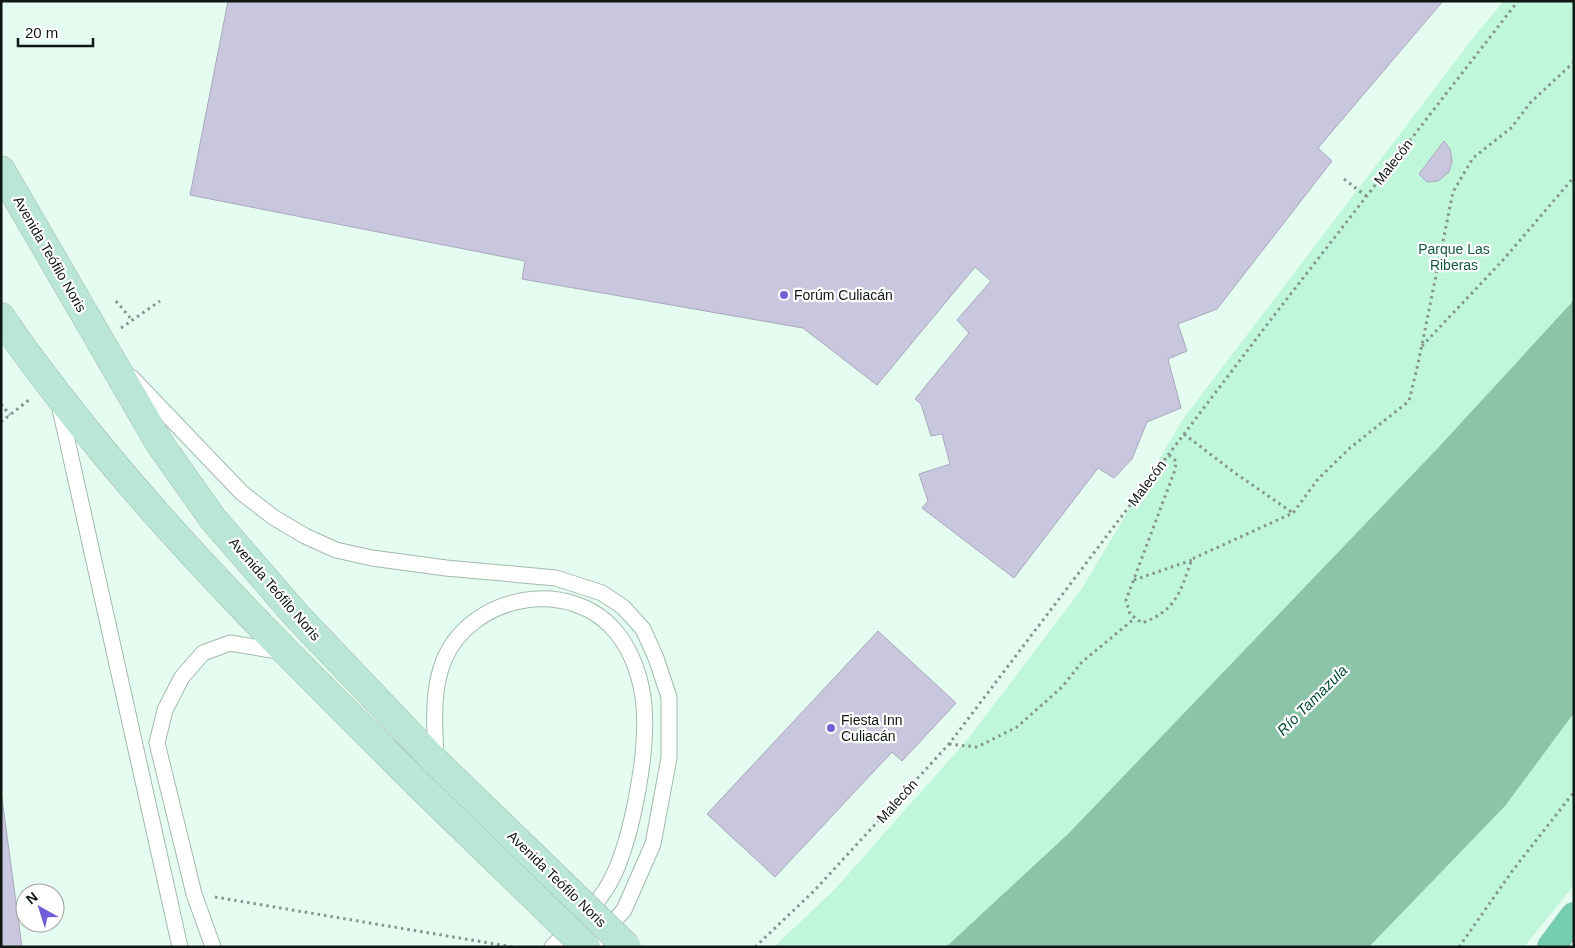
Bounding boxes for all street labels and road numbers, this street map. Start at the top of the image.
street label: Malecón [1370,136,1416,188]
street label: Avenida Teófilo Noris [10,193,90,315]
street label: Malecón [1125,457,1169,509]
street label: Avenida Teófilo Noris [226,534,324,644]
street label: Malecón [873,776,921,826]
street label: Avenida Teófilo Noris [504,828,610,930]

